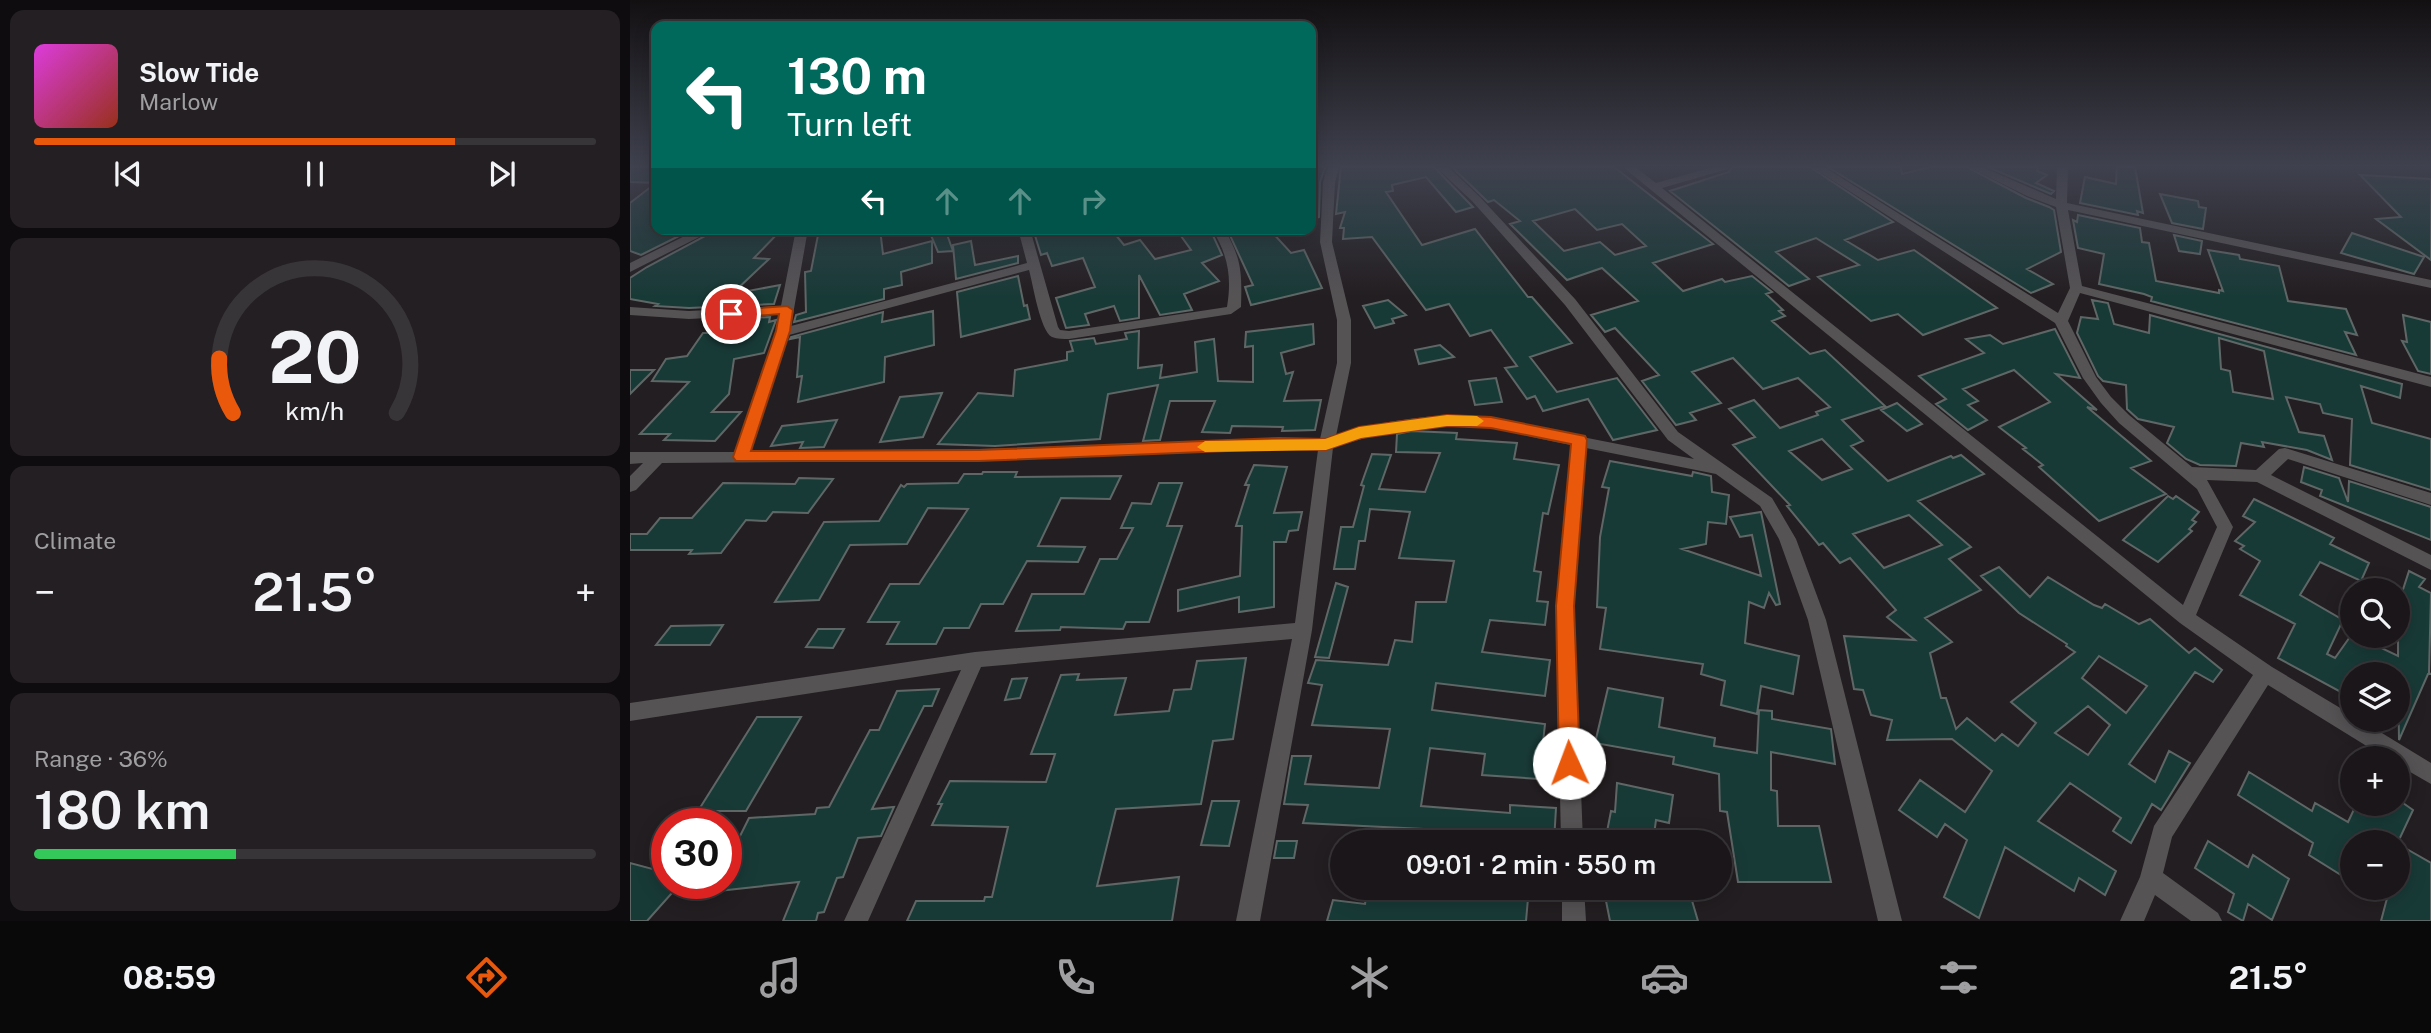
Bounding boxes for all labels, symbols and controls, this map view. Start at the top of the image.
text: 130 m [787,47,927,105]
icon: left [672,49,763,140]
text: Slow Tide [139,57,259,88]
text: Marlow [139,88,218,115]
text: Turn left [787,106,912,143]
icon: previous [109,155,147,193]
icon: pause [296,155,334,193]
icon: next [483,155,521,193]
icon: left [855,182,893,220]
icon: ahead [928,182,966,220]
icon: ahead [1001,182,1039,220]
icon: right [1074,182,1112,220]
pin [701,284,761,344]
icon: arrive [712,295,750,333]
text: 20 [268,314,362,399]
text: km/h [286,395,344,425]
text: Climate [34,527,116,554]
text: 21.5° [252,562,378,623]
text: − [34,570,55,615]
text: + [575,570,596,615]
map controls [2340,578,2410,900]
button: search [2340,578,2410,648]
button: layers [2340,662,2410,732]
position arrow [1532,726,1606,800]
text: Range · 36% [34,745,168,772]
button: + [2340,746,2410,816]
text: 180 km [34,780,210,841]
speed limit sign: 30 [651,808,742,899]
button: − [2340,830,2410,900]
text: 09:01 · 2 min · 550 m [1406,849,1656,880]
icon: directions [462,953,511,1002]
icon: music [756,953,805,1002]
icon: phone [1051,953,1100,1002]
icon: climate [1345,953,1394,1002]
icon: car [1640,953,1689,1002]
icon: filters [1934,953,1983,1002]
text: 08:59 [123,959,216,996]
text: 21.5° [2229,959,2308,996]

